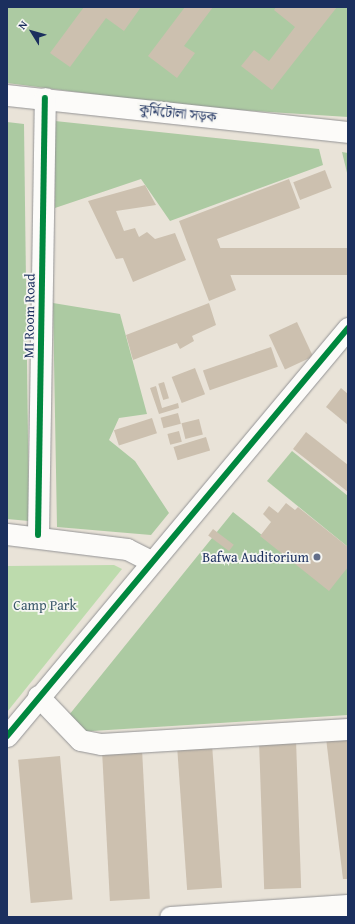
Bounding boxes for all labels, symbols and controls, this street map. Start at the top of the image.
north arrow [12,12,52,52]
text: N [14,17,31,33]
street label: কুর্মিটোলা সড়ক [139,101,217,125]
street label: MI Room Road [20,273,38,359]
place label: Bafwa Auditorium [202,549,309,565]
marker: Bafwa Auditorium [312,552,322,562]
park label: Camp Park [13,597,77,613]

